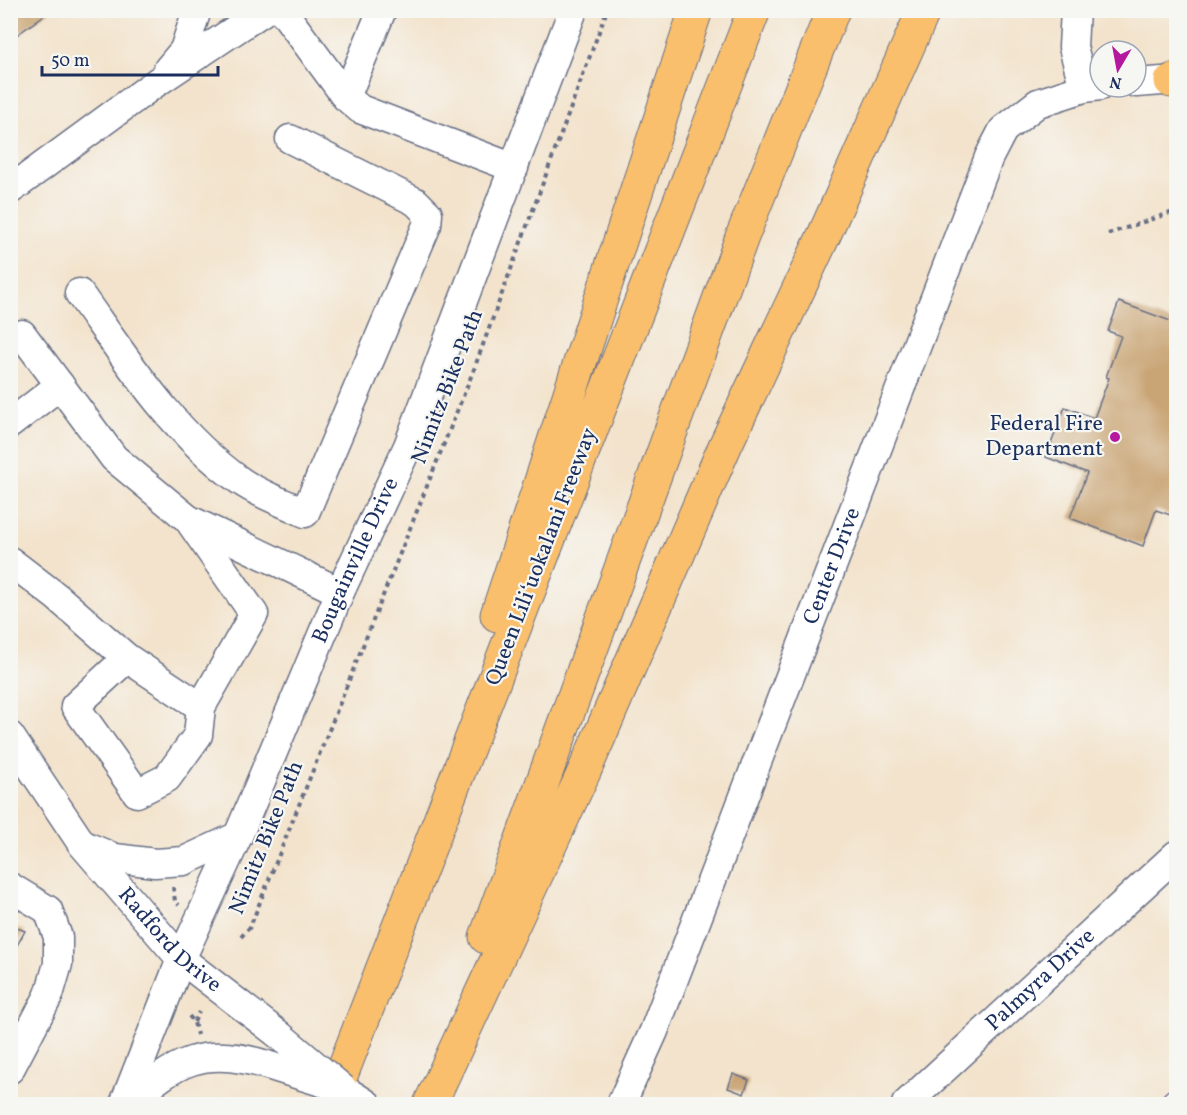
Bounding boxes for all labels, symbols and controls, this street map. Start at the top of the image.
scale bar [42,39,218,77]
north arrow [1088,39,1148,99]
text: 50 m [51,49,90,74]
text: N [1108,70,1123,94]
street label: Nimitz Bike Path [404,305,492,469]
place label: Federal Fire Department [985,409,1103,465]
street label: Queen Liliʻuokalani Freeway [478,424,606,690]
marker: Federal Fire Department [1108,430,1122,444]
street label: Bougainville Drive [305,472,407,648]
street label: Center Drive [796,503,869,629]
street label: Nimitz Bike Path [222,757,312,919]
street label: Radford Drive [110,880,228,1000]
street label: Palmyra Drive [979,921,1102,1039]

